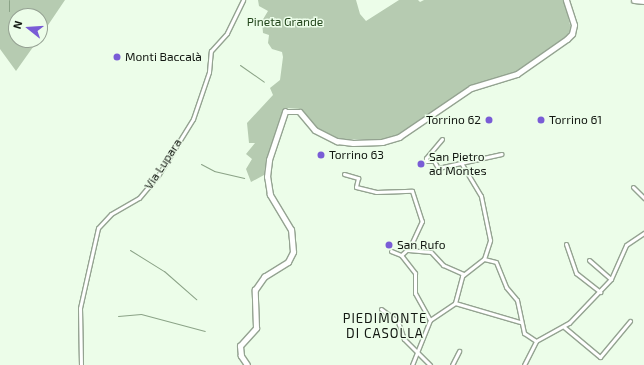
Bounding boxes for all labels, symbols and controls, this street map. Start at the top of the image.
north arrow [8,8,48,48]
park label: Pineta Grande [247,15,323,29]
text: N [10,19,24,30]
place label: Monti Baccalà [125,50,202,64]
marker: Monti Baccalà [112,52,122,62]
place label: Torrino 62 [426,113,481,127]
place label: Torrino 61 [549,113,602,127]
marker: Torrino 62 [484,115,494,125]
marker: Torrino 61 [536,115,546,125]
street label: Via Lupara [141,136,185,192]
place label: Torrino 63 [329,148,384,162]
marker: Torrino 63 [316,150,326,160]
place label: San Pietro ad Montes [429,150,487,178]
marker: San Pietro ad Montes [416,159,426,169]
place label: San Rufo [397,238,446,252]
marker: San Rufo [384,240,394,250]
district label: PIEDIMONTE DI CASOLLA [343,311,427,342]

